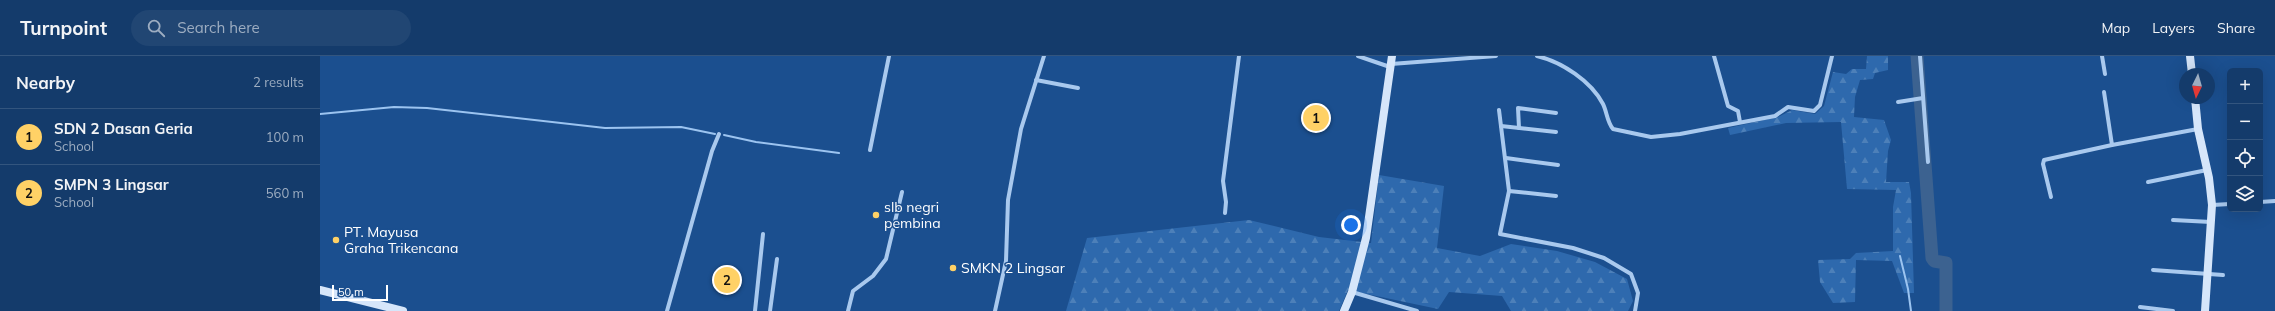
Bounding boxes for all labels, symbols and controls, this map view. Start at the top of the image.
search box [131,10,411,46]
text: Turnpoint [20,16,107,40]
icon: search [145,17,167,39]
text: Search here [177,18,260,37]
text: Map [2101,19,2130,37]
text: Layers [2152,19,2195,37]
text: Share [2217,19,2255,37]
north arrow [2179,68,2215,104]
map controls [2227,68,2263,212]
button: + [2227,68,2263,104]
text: Nearby [16,72,75,93]
text: 2 results [253,74,304,90]
pin: 1 [1303,103,1329,133]
button: − [2227,104,2263,140]
text: SDN 2 Dasan Geria [54,119,193,138]
text: 1 [25,129,33,145]
text: 100 m [266,129,304,145]
text: School [54,138,94,154]
button: locate [2227,140,2263,176]
text: SMPN 3 Lingsar [54,175,169,194]
button: layers [2227,176,2263,212]
text: 2 [25,185,33,201]
text: 560 m [266,185,304,201]
text: School [54,194,94,210]
place label: slb negri pembina [884,198,941,232]
marker: slb negri pembina [871,210,881,220]
your location [1341,215,1361,235]
place label: PT. Mayusa Graha Trikencana [344,223,458,257]
marker: PT. Mayusa Graha Trikencana [331,235,341,245]
place label: SMKN 2 Lingsar [961,259,1066,277]
marker: SMKN 2 Lingsar [948,263,958,273]
pin: 2 [714,265,740,295]
scale bar [332,283,388,302]
text: 50 m [338,285,364,299]

